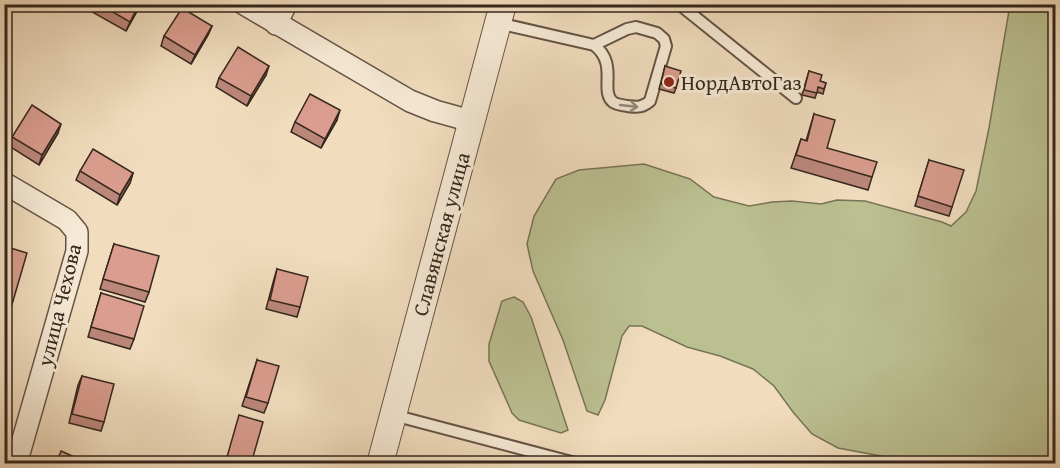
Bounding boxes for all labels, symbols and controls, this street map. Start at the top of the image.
place label: НордАвтоГаз [681,67,802,98]
marker: НордАвтоГаз [662,75,676,89]
one-way arrow [618,100,638,111]
street label: Славянская улица [404,149,478,319]
street label: улица Чехова [29,240,89,371]

